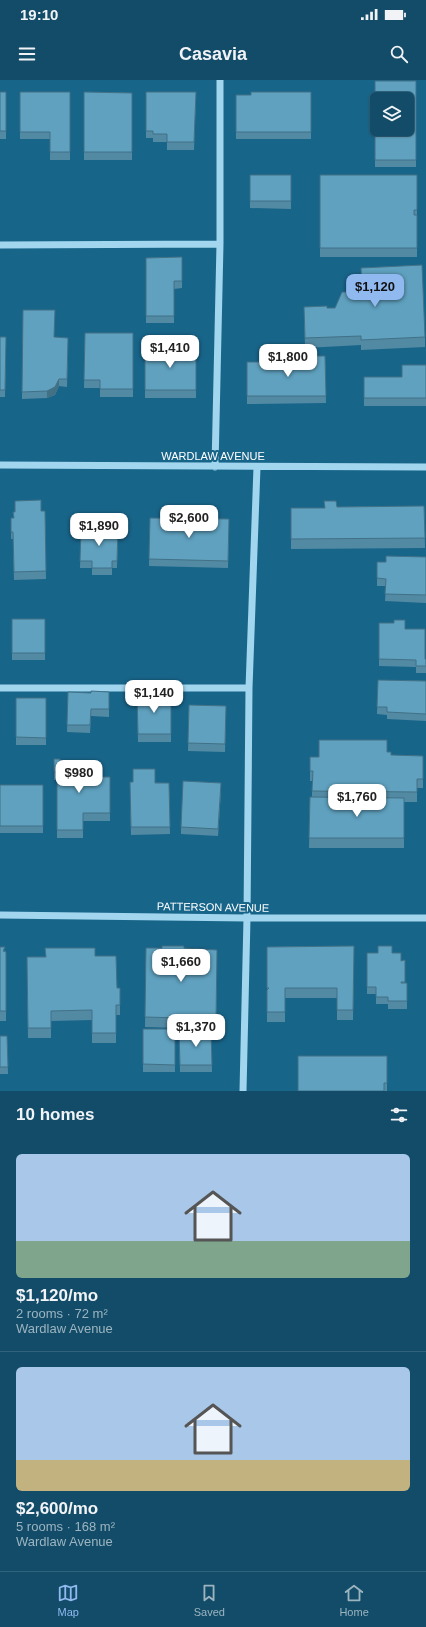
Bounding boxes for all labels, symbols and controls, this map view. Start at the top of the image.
text: 19:10 [20,6,58,23]
icon: menu [16,43,38,65]
icon: search [388,43,410,65]
text: Casavia [179,44,247,64]
map controls [370,92,414,136]
button: layers [370,92,414,136]
pin: $1,120 [342,274,408,308]
text: $1,120 [355,279,395,294]
pin: $1,410 [137,335,203,369]
text: $1,410 [150,340,190,355]
pin: $1,800 [255,344,321,378]
text: $1,800 [268,349,308,364]
street label: WARDLAW AVENUE [161,450,265,462]
pin: $2,600 [156,505,222,539]
text: $2,600 [169,510,209,525]
pin: $1,890 [66,513,132,547]
text: $1,890 [79,518,119,533]
pin: $1,140 [121,680,187,714]
text: $1,140 [134,685,174,700]
pin: $980 [55,760,103,794]
text: $980 [65,765,93,780]
pin: $1,760 [324,784,390,818]
text: $1,760 [337,789,377,804]
street label: PATTERSON AVENUE [157,900,269,914]
pin: $1,660 [148,949,214,983]
text: $1,660 [161,954,201,969]
pin: $1,370 [163,1014,229,1048]
text: $1,370 [176,1019,216,1034]
icon: filters [388,1104,410,1126]
text: 10 homes [16,1105,94,1124]
icon: home [177,1180,249,1252]
text: $1,120/mo [16,1286,98,1305]
text: 2 rooms · 72 m² [16,1306,108,1321]
text: Wardlaw Avenue [16,1321,113,1336]
icon: home [177,1393,249,1465]
text: $2,600/mo [16,1499,98,1518]
text: 5 rooms · 168 m² [16,1519,115,1534]
text: Wardlaw Avenue [16,1534,113,1549]
tab: Map [57,1582,79,1618]
tab: Saved [194,1582,225,1618]
tab: Home [339,1582,369,1618]

